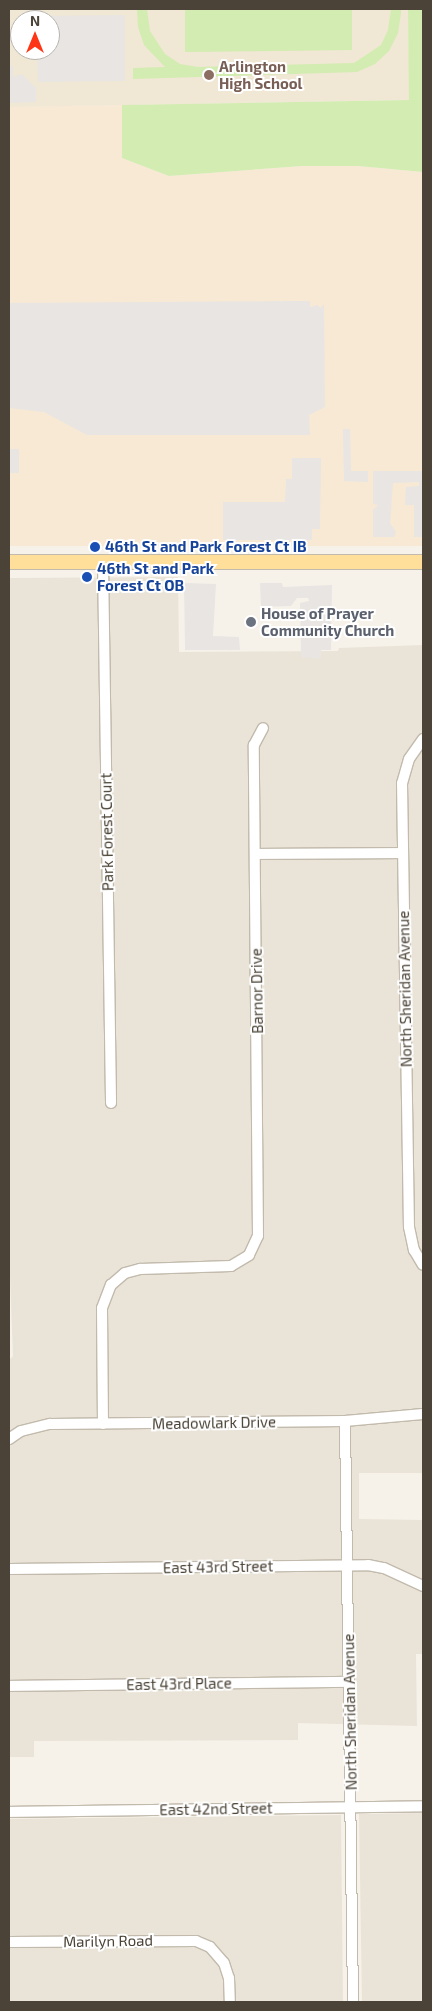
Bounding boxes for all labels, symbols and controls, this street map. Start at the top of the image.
north arrow [10,10,60,60]
text: N [30,12,40,29]
place label: Arlington High School [219,57,303,92]
marker: Arlington High School [203,69,215,81]
place label: 46th St and Park Forest Ct IB [105,538,307,556]
marker: 46th St and Park Forest Ct IB [89,541,101,553]
place label: 46th St and Park Forest Ct OB [97,559,214,594]
marker: 46th St and Park Forest Ct OB [81,571,93,583]
place label: House of Prayer Community Church [261,604,395,639]
marker: House of Prayer Community Church [245,616,257,628]
street label: Park Forest Court [97,773,117,891]
street label: North Sheridan Avenue [395,910,415,1068]
street label: Barnor Drive [247,948,267,1034]
street label: Meadowlark Drive [152,1413,276,1433]
street label: East 43rd Street [163,1557,273,1577]
street label: North Sheridan Avenue [340,1633,360,1791]
street label: East 43rd Place [126,1674,232,1694]
street label: East 42nd Street [159,1799,273,1819]
street label: Marilyn Road [63,1931,153,1951]

